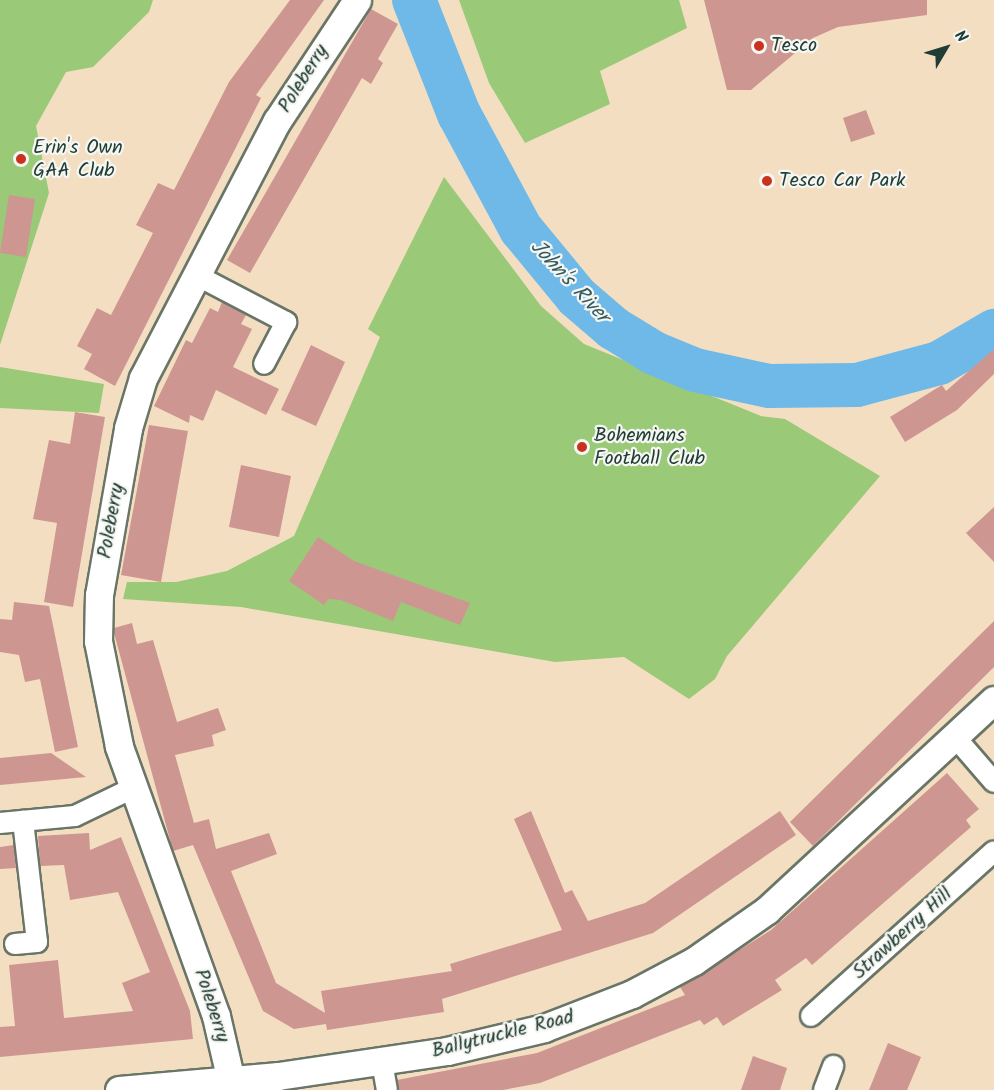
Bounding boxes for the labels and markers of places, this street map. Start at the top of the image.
place label: Tesco [771,34,817,58]
marker: Tesco [752,39,766,53]
place label: Erin's Own GAA Club [33,136,123,183]
marker: Erin's Own GAA Club [14,152,28,166]
place label: Tesco Car Park [779,169,905,193]
marker: Tesco Car Park [760,174,774,188]
place label: Bohemians Football Club [594,424,705,471]
marker: Bohemians Football Club [575,440,589,454]

